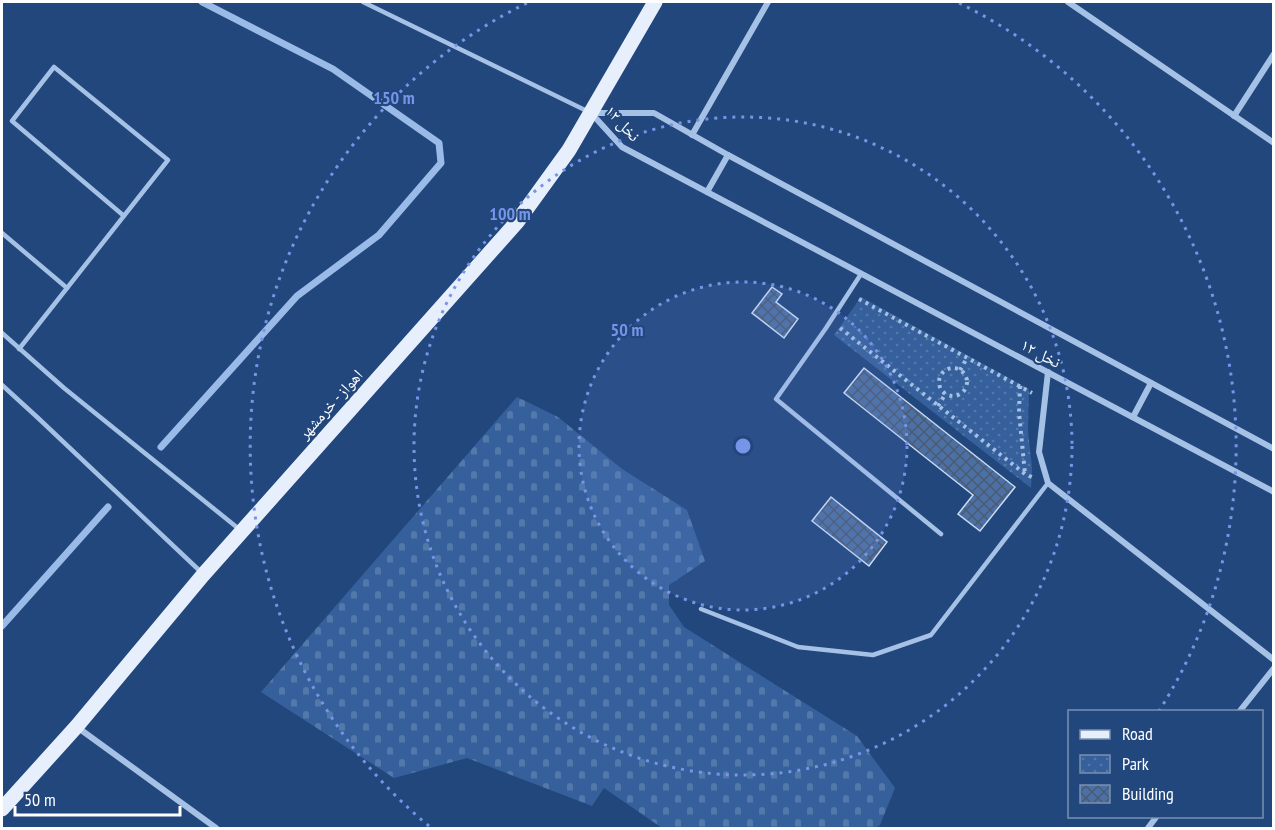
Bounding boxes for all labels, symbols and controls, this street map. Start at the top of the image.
text: 150 m [373,86,415,109]
street label: نخل ۱۲ [601,101,645,146]
text: 100 m [489,202,531,225]
text: 50 m [611,318,643,341]
street label: نخل ۱۲ [1017,334,1064,373]
street label: اهواز - خرمشهر [293,365,366,444]
centre of rings [733,436,753,456]
legend [1068,710,1263,818]
text: Road [1122,722,1153,745]
text: Park [1122,752,1149,775]
scale bar [15,779,180,817]
text: Building [1122,782,1174,805]
text: 50 m [24,788,56,811]

